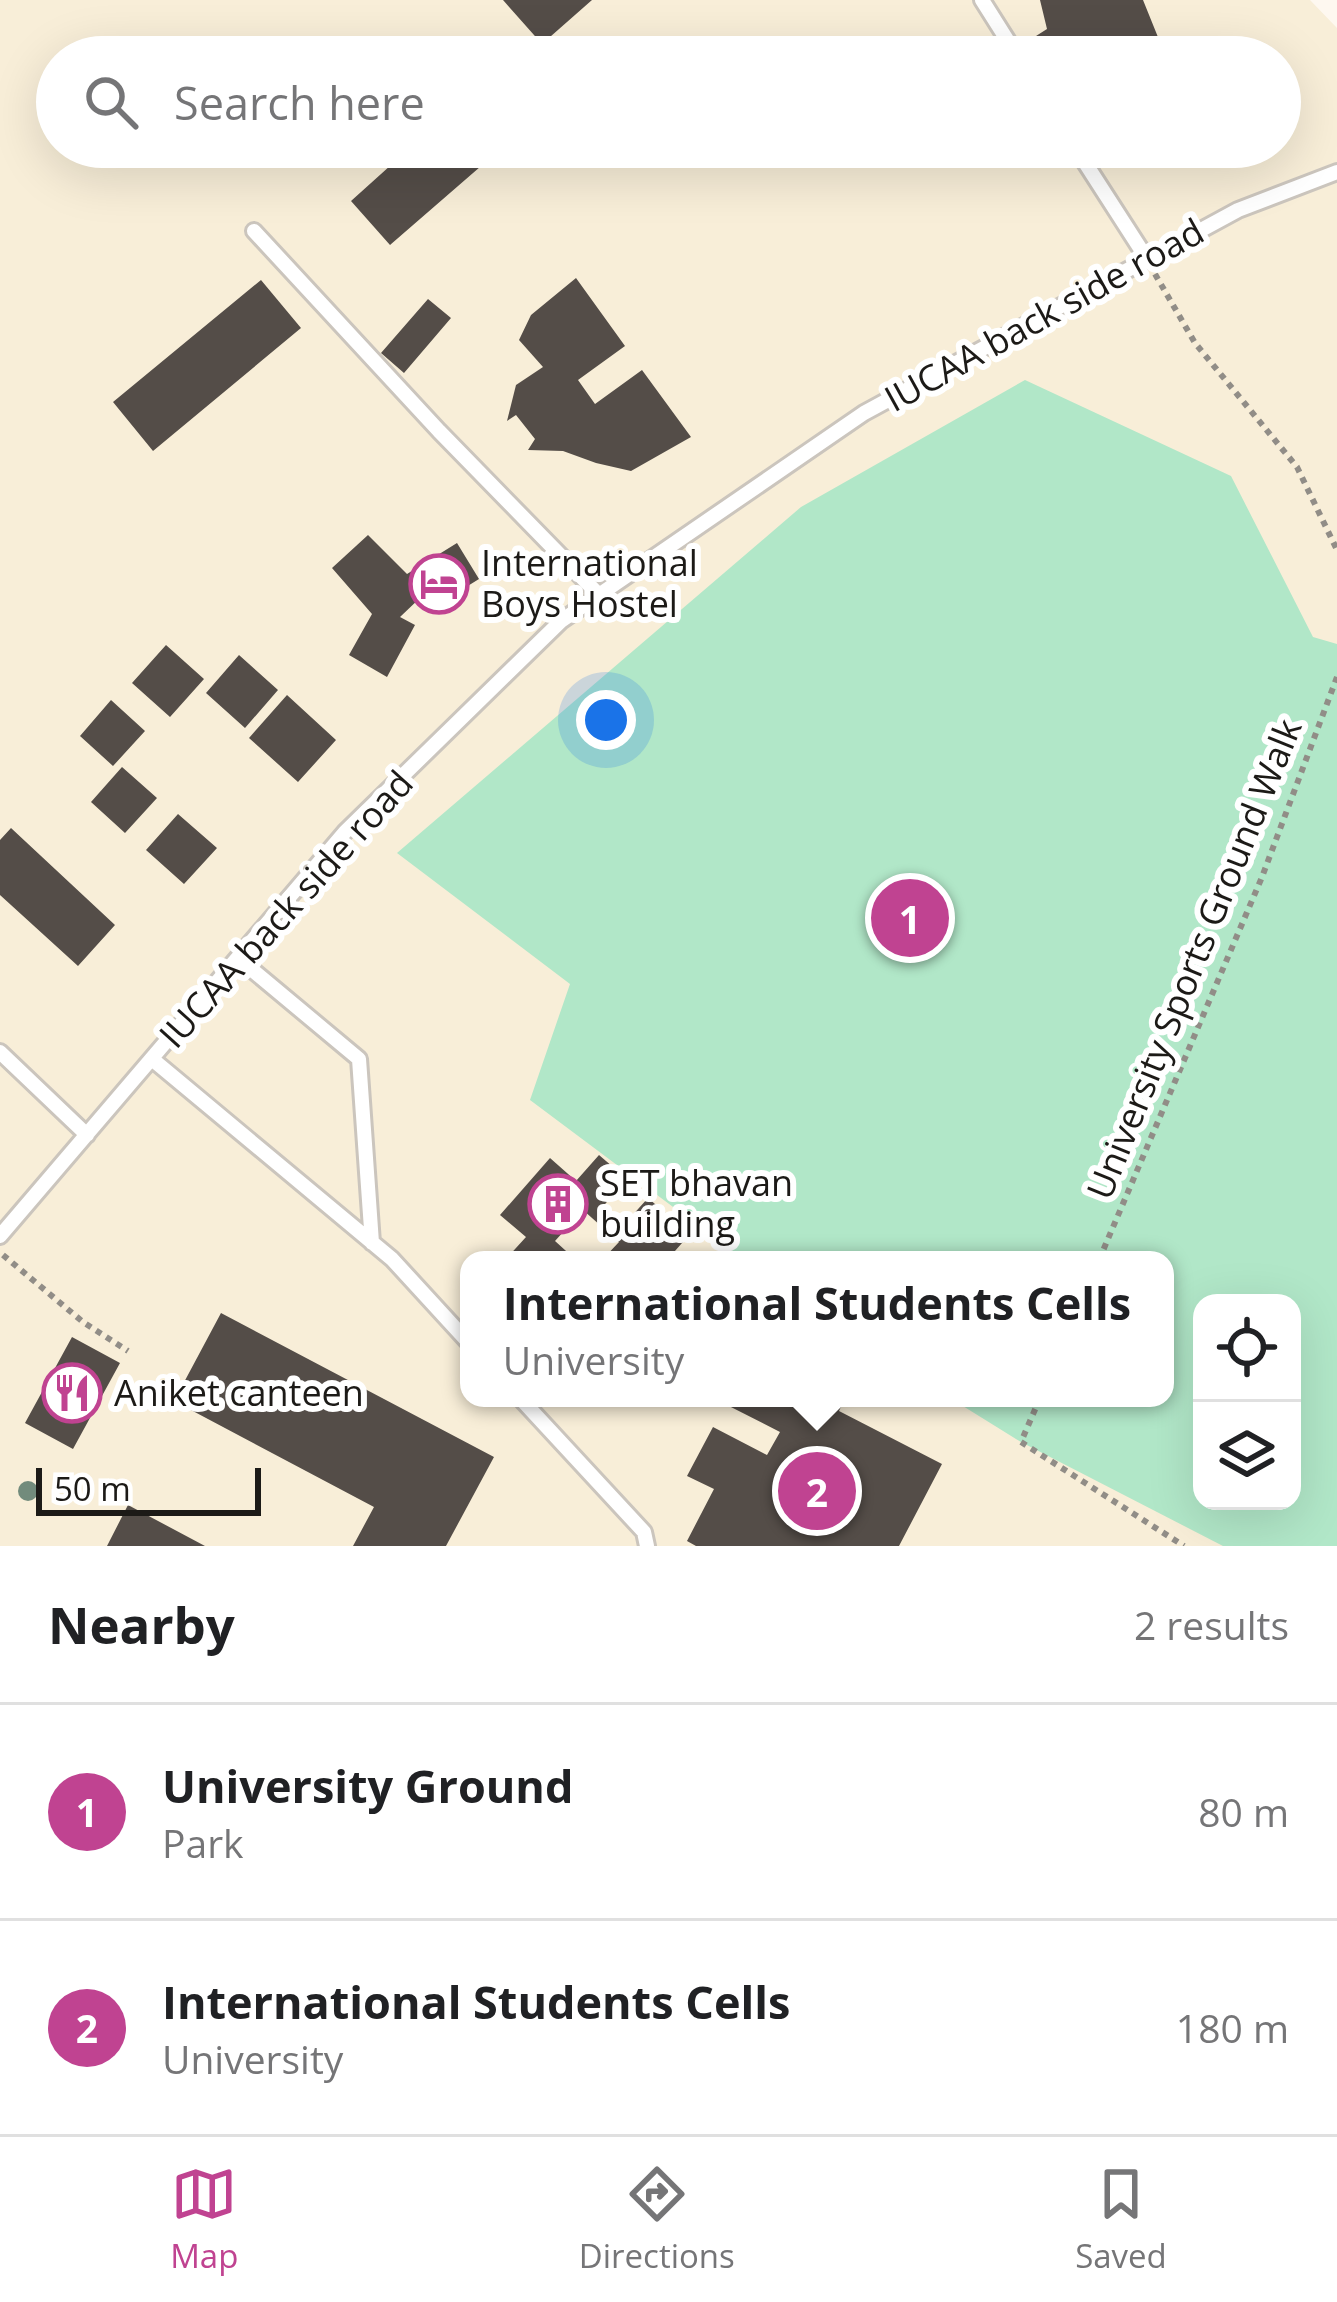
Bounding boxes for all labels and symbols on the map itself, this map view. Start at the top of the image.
street label: IUCAA back side road [875,206,1212,423]
place label: International Boys Hostel [481,538,698,628]
hotel icon: International Boys Hostel [408,553,470,615]
your location [576,690,636,750]
street label: University Sports Ground Walk [1075,711,1312,1206]
street label: IUCAA back side road [148,759,423,1058]
pin: 1 [871,873,949,963]
place label: SET bhavan building [600,1158,793,1248]
building icon: SET bhavan building [527,1173,589,1235]
restaurant icon: Aniket canteen [41,1362,103,1424]
place label: Aniket canteen [114,1368,364,1417]
pin: 2 [778,1446,856,1536]
scale bar [36,1462,261,1515]

